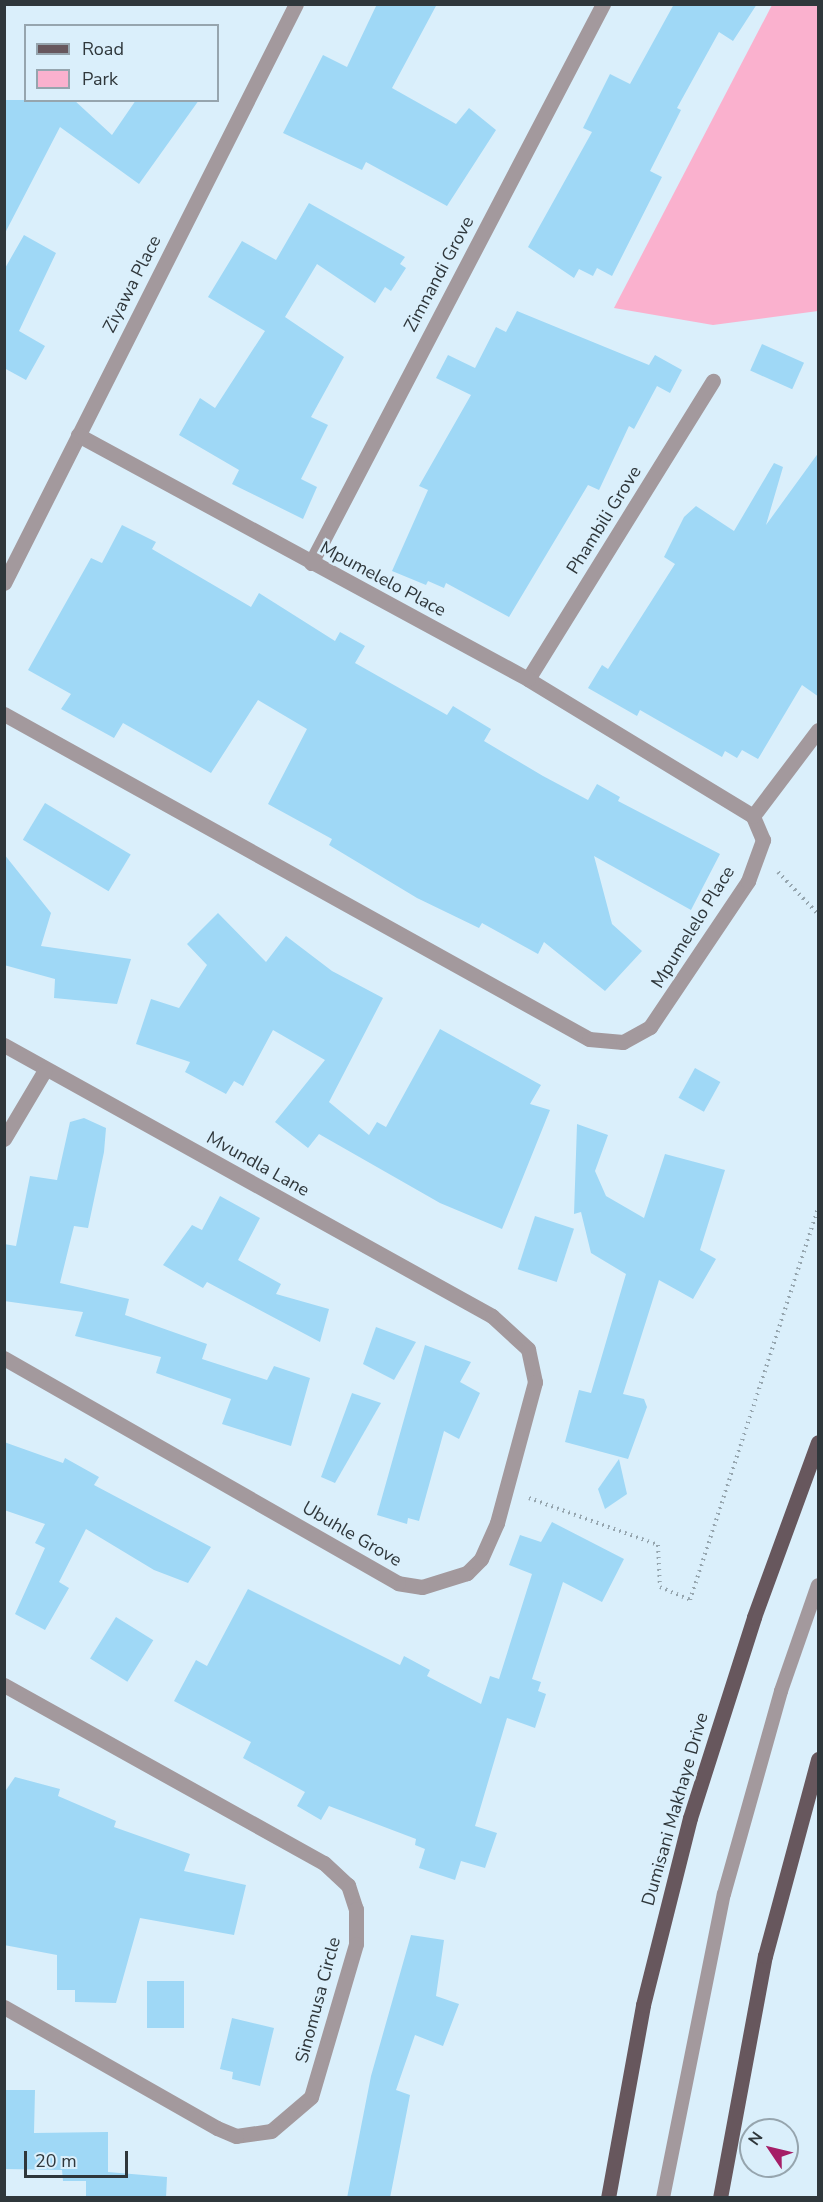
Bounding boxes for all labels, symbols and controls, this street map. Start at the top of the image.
legend [24,24,219,102]
text: Road [82,37,124,61]
text: Park [82,67,118,91]
street label: Zimnandi Grove [400,213,478,335]
street label: Ziyawa Place [98,232,166,336]
street label: Phambili Grove [562,462,646,578]
street label: Mpumelelo Place [316,537,450,621]
street label: Mpumelelo Place [647,862,739,992]
street label: Mvundla Lane [203,1127,313,1201]
street label: Ubuhle Grove [298,1497,406,1571]
street label: Dumisani Makhaye Drive [637,1710,713,1908]
street label: Sinomusa Circle [291,1935,345,2065]
north arrow [739,2118,799,2178]
text: N [743,2128,768,2150]
scale bar [27,2139,130,2177]
text: 20 m [35,2149,77,2173]

